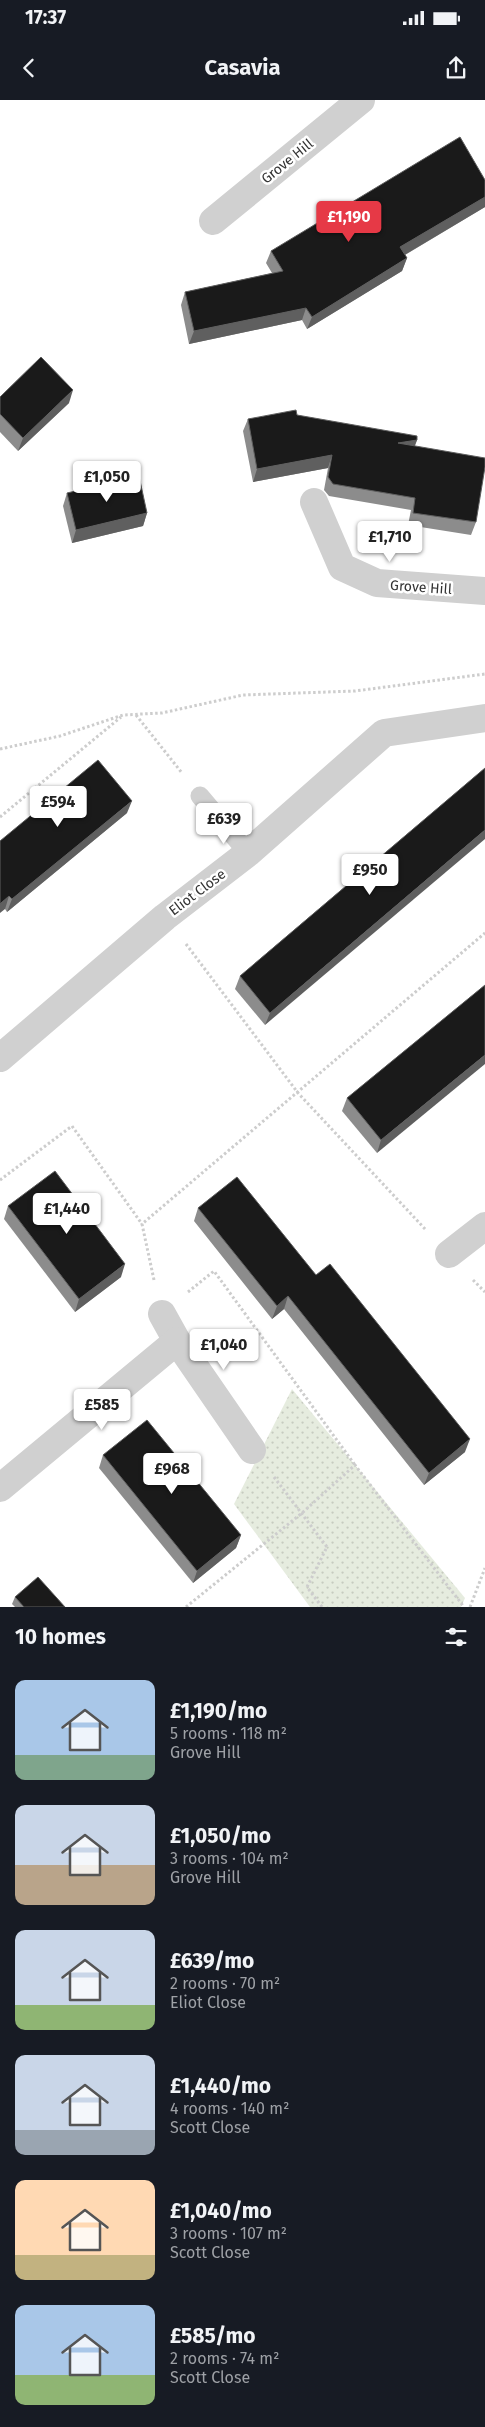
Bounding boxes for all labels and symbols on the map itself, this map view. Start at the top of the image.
street label: Grove Hill [258,135,317,187]
pin: £1,190 [308,200,390,243]
pin: £1,050 [66,460,148,503]
pin: £1,710 [349,520,431,563]
street label: Grove Hill [390,577,452,598]
pin: £594 [28,786,88,828]
pin: £639 [194,802,254,845]
pin: £950 [340,854,400,896]
street label: Eliot Close [166,866,229,919]
pin: £1,440 [26,1192,108,1235]
pin: £1,040 [183,1328,265,1371]
pin: £585 [72,1388,132,1431]
pin: £968 [142,1452,202,1495]

